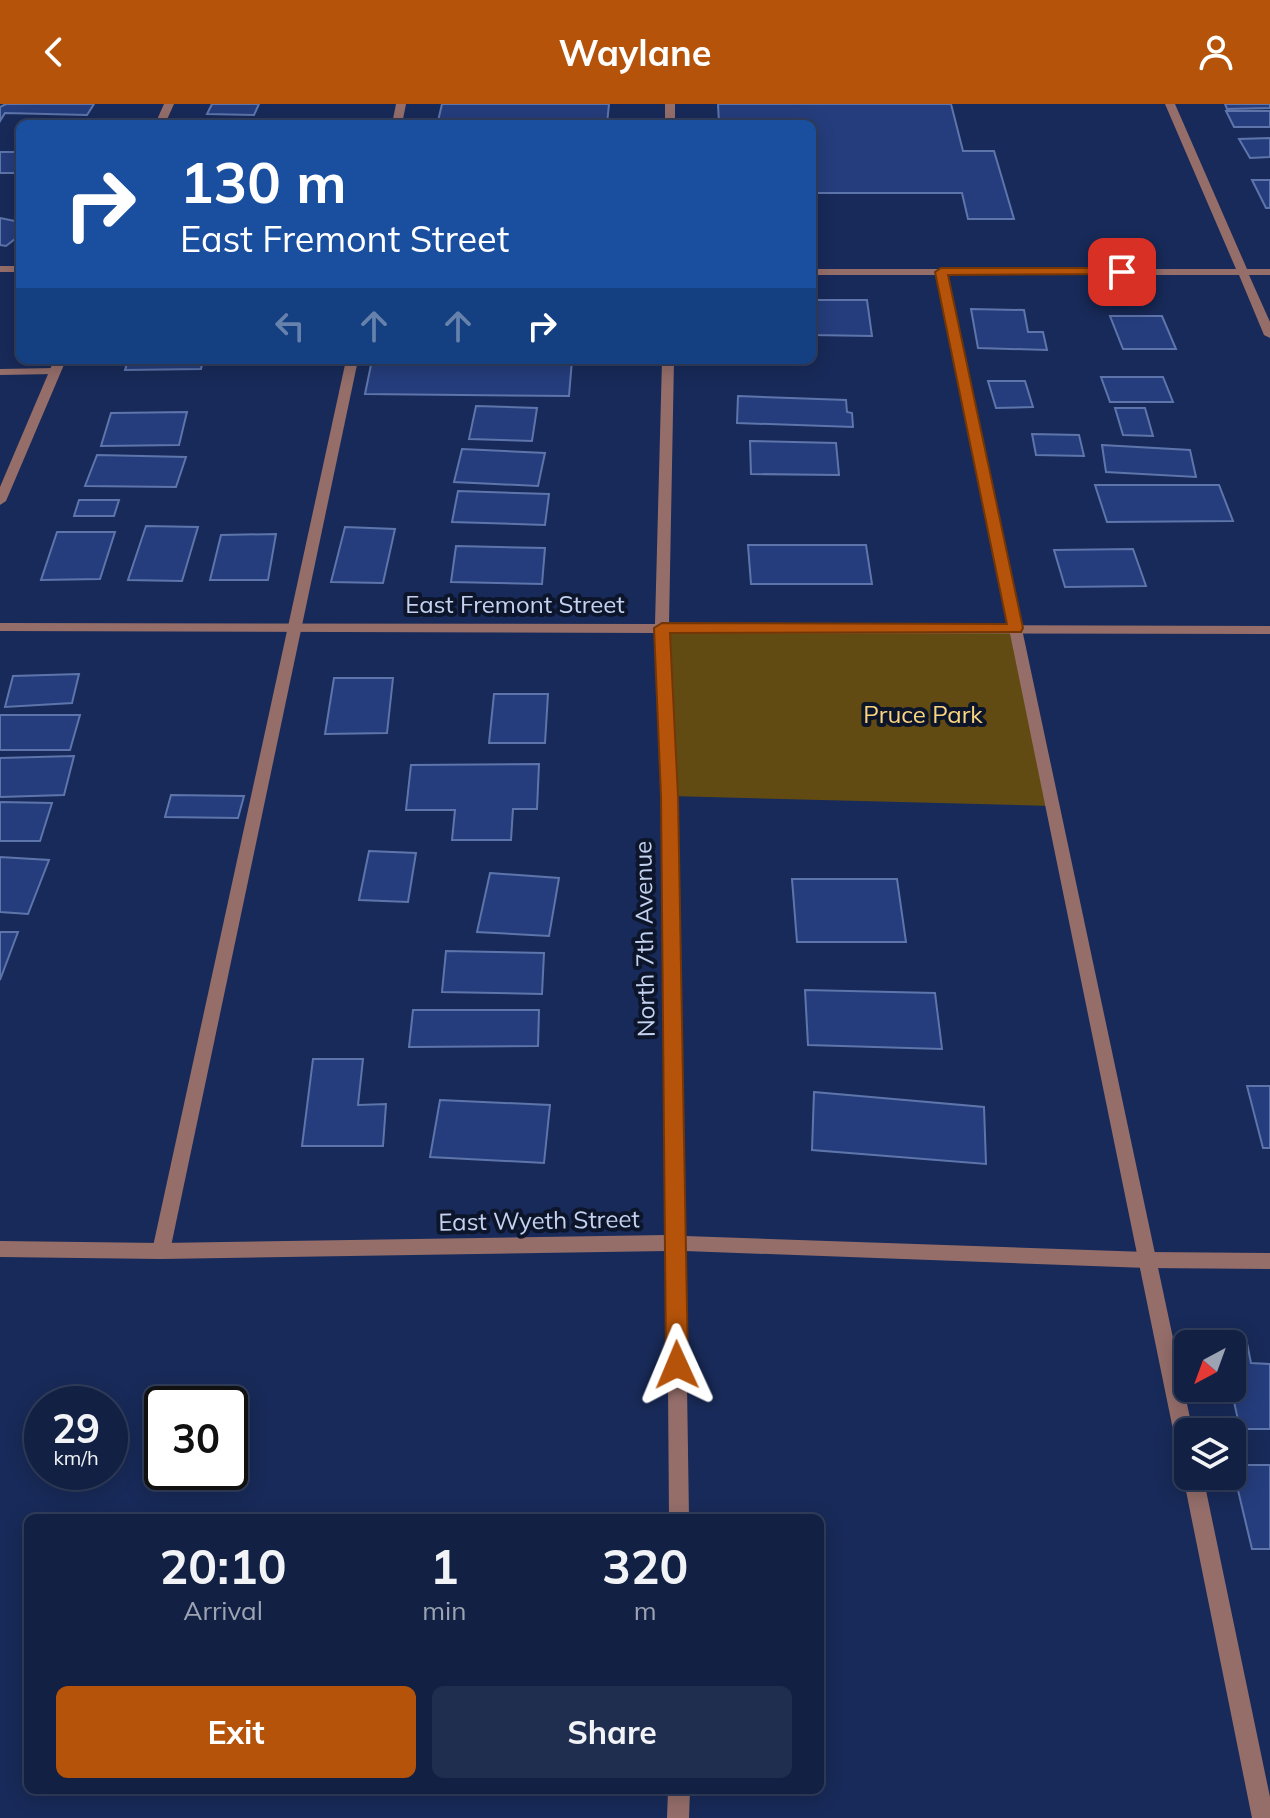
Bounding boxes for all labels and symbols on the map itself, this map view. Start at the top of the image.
pin [1088,238,1156,306]
street label: East Fremont Street [405,589,625,619]
park label: Pruce Park [863,699,983,729]
street label: North 7th Avenue [627,841,661,1037]
street label: East Wyeth Street [438,1203,640,1237]
position arrow [635,1323,719,1407]
north arrow [1174,1330,1246,1402]
speed limit sign: 30 [144,1386,248,1490]

